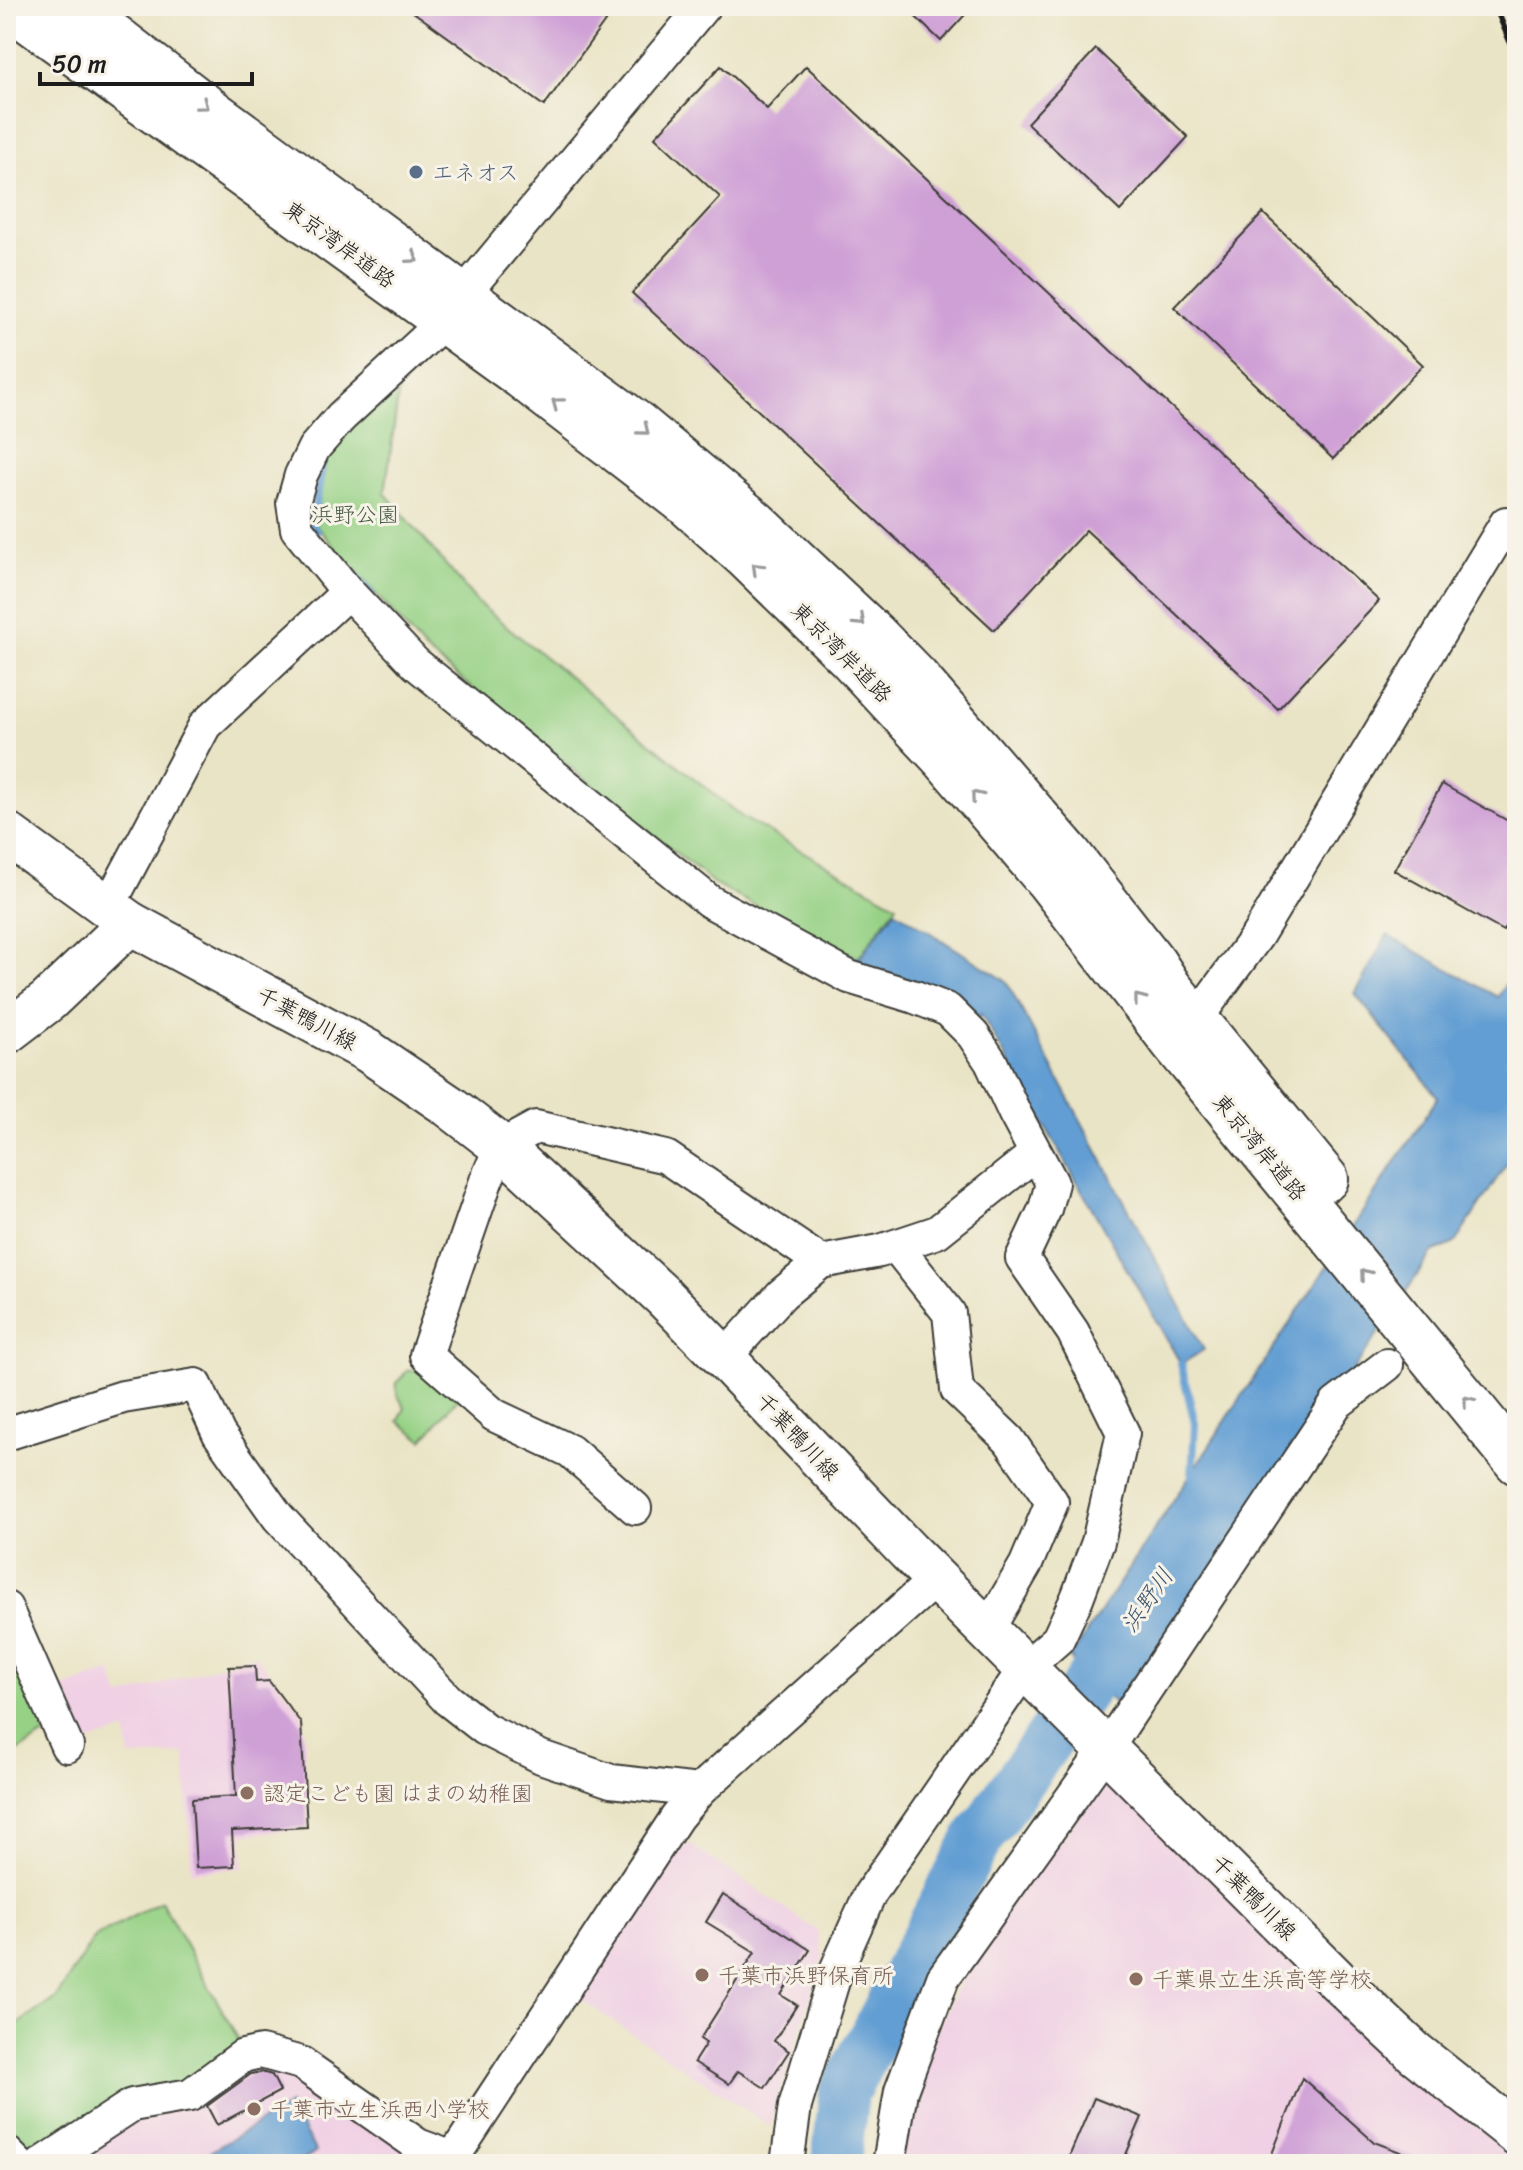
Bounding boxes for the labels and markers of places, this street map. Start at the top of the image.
place label: エネオス [432,153,519,192]
marker: エネオス [407,163,425,181]
place label: 認定こども園 はまの幼稚園 [263,1774,533,1813]
marker: 認定こども園 はまの幼稚園 [238,1784,256,1802]
place label: 千葉市浜野保育所 [718,1956,894,1995]
place label: 千葉県立生浜高等学校 [1152,1960,1372,1999]
marker: 千葉市浜野保育所 [693,1966,711,1984]
marker: 千葉県立生浜高等学校 [1127,1970,1145,1988]
place label: 千葉市立生浜西小学校 [270,2090,490,2129]
marker: 千葉市立生浜西小学校 [245,2100,263,2118]

